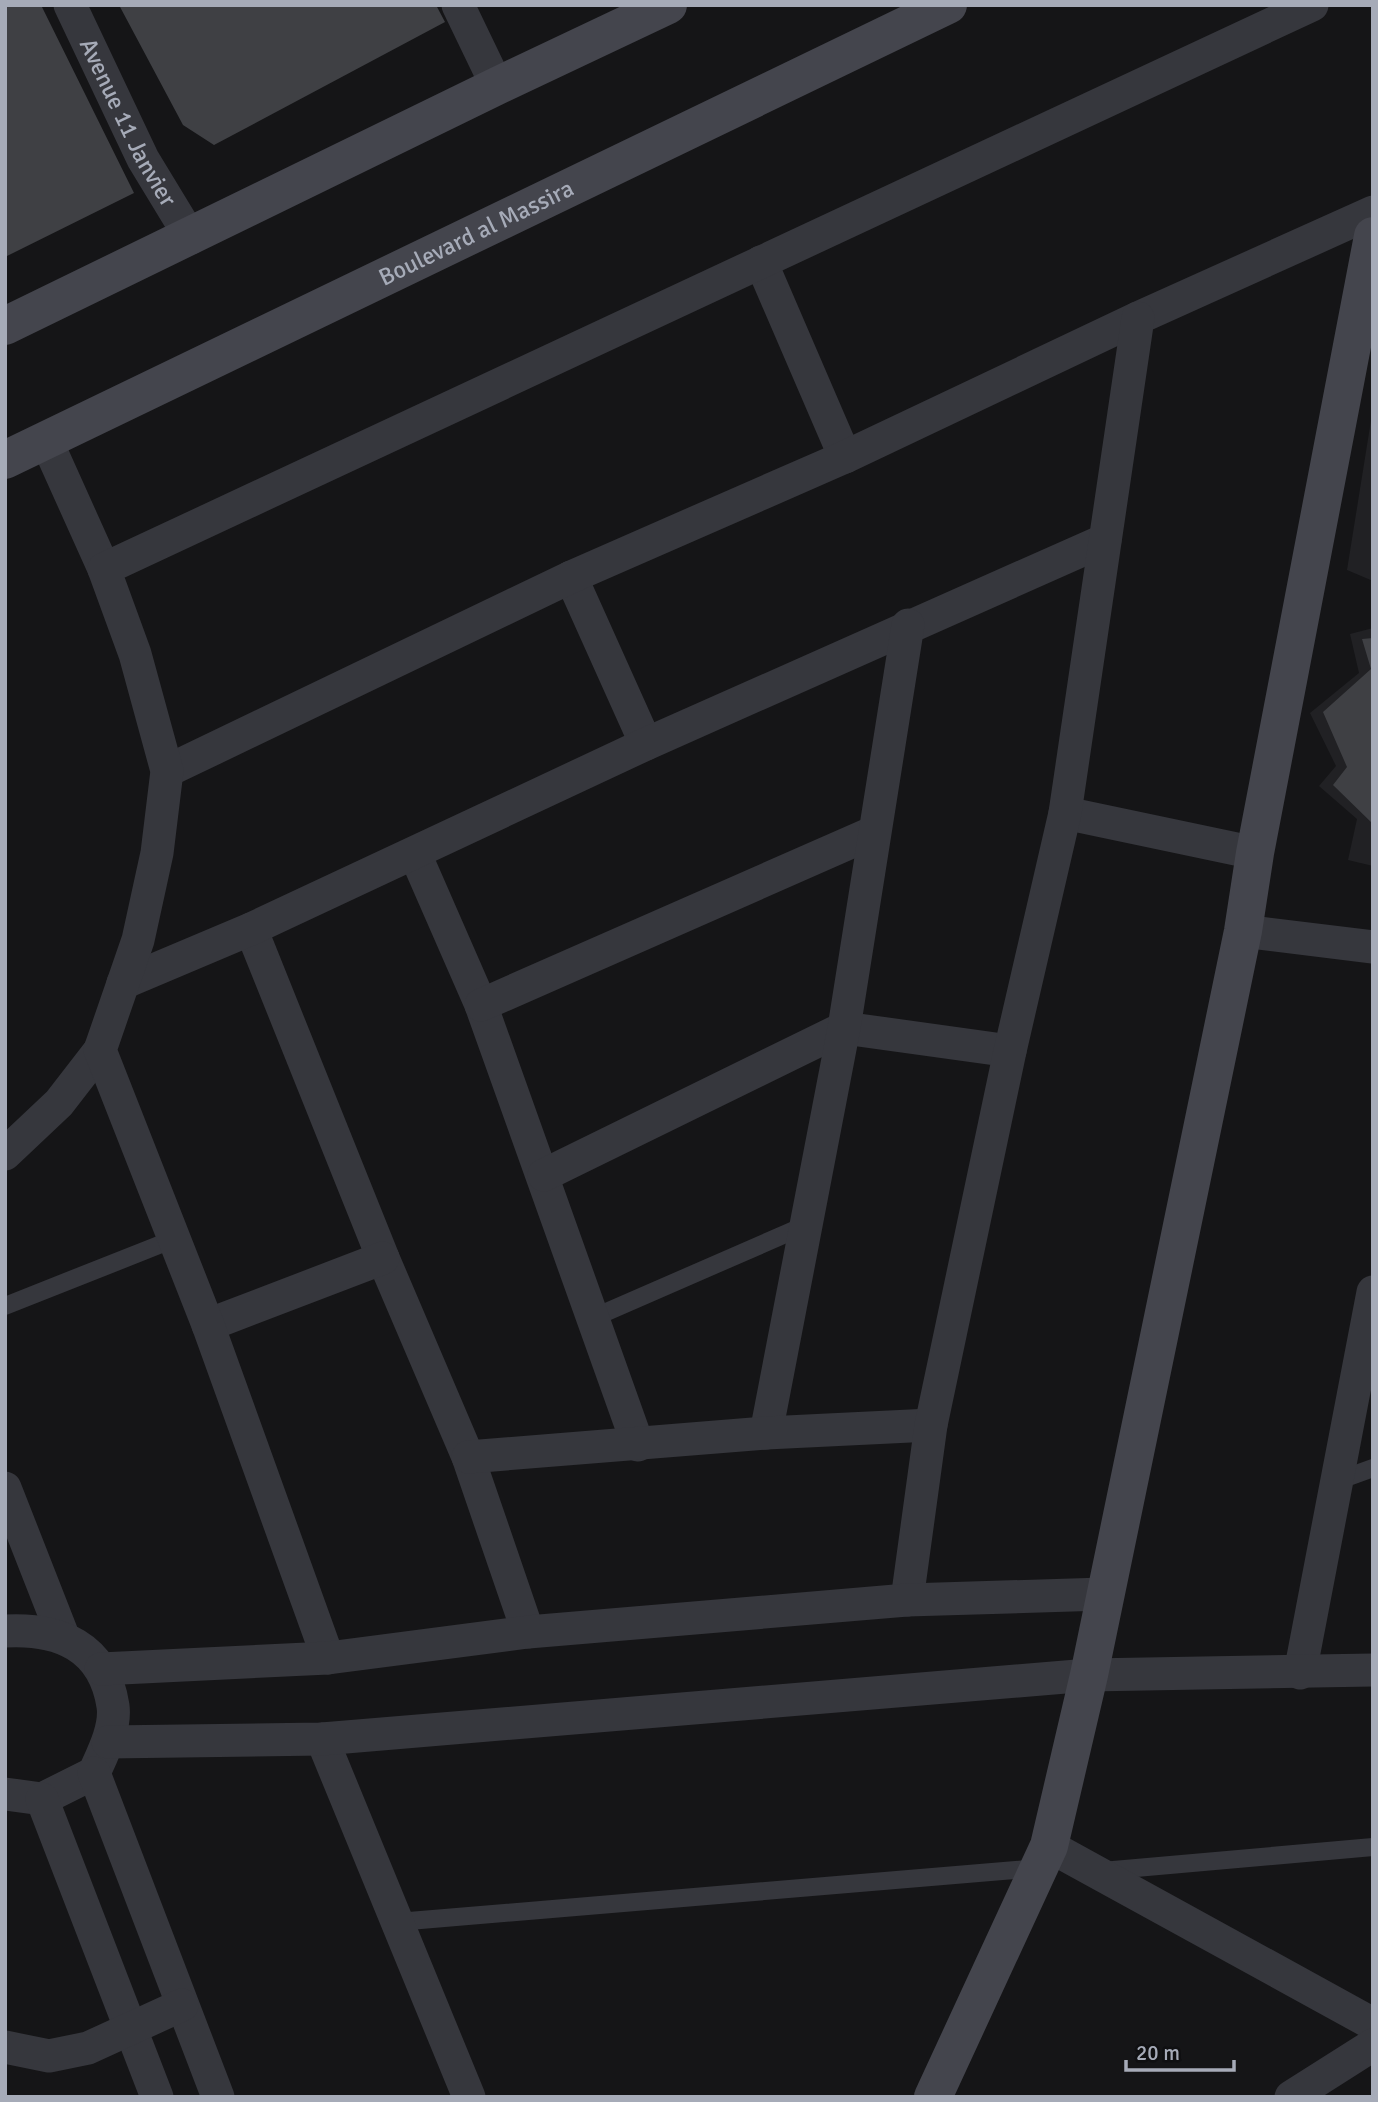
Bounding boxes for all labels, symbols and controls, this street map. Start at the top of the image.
street label: Avenue 11 Janvier [73,34,183,212]
street label: Boulevard al Massira [374,173,578,292]
scale bar [1126,2028,1234,2072]
text: 20 m [1136,2040,1180,2066]

